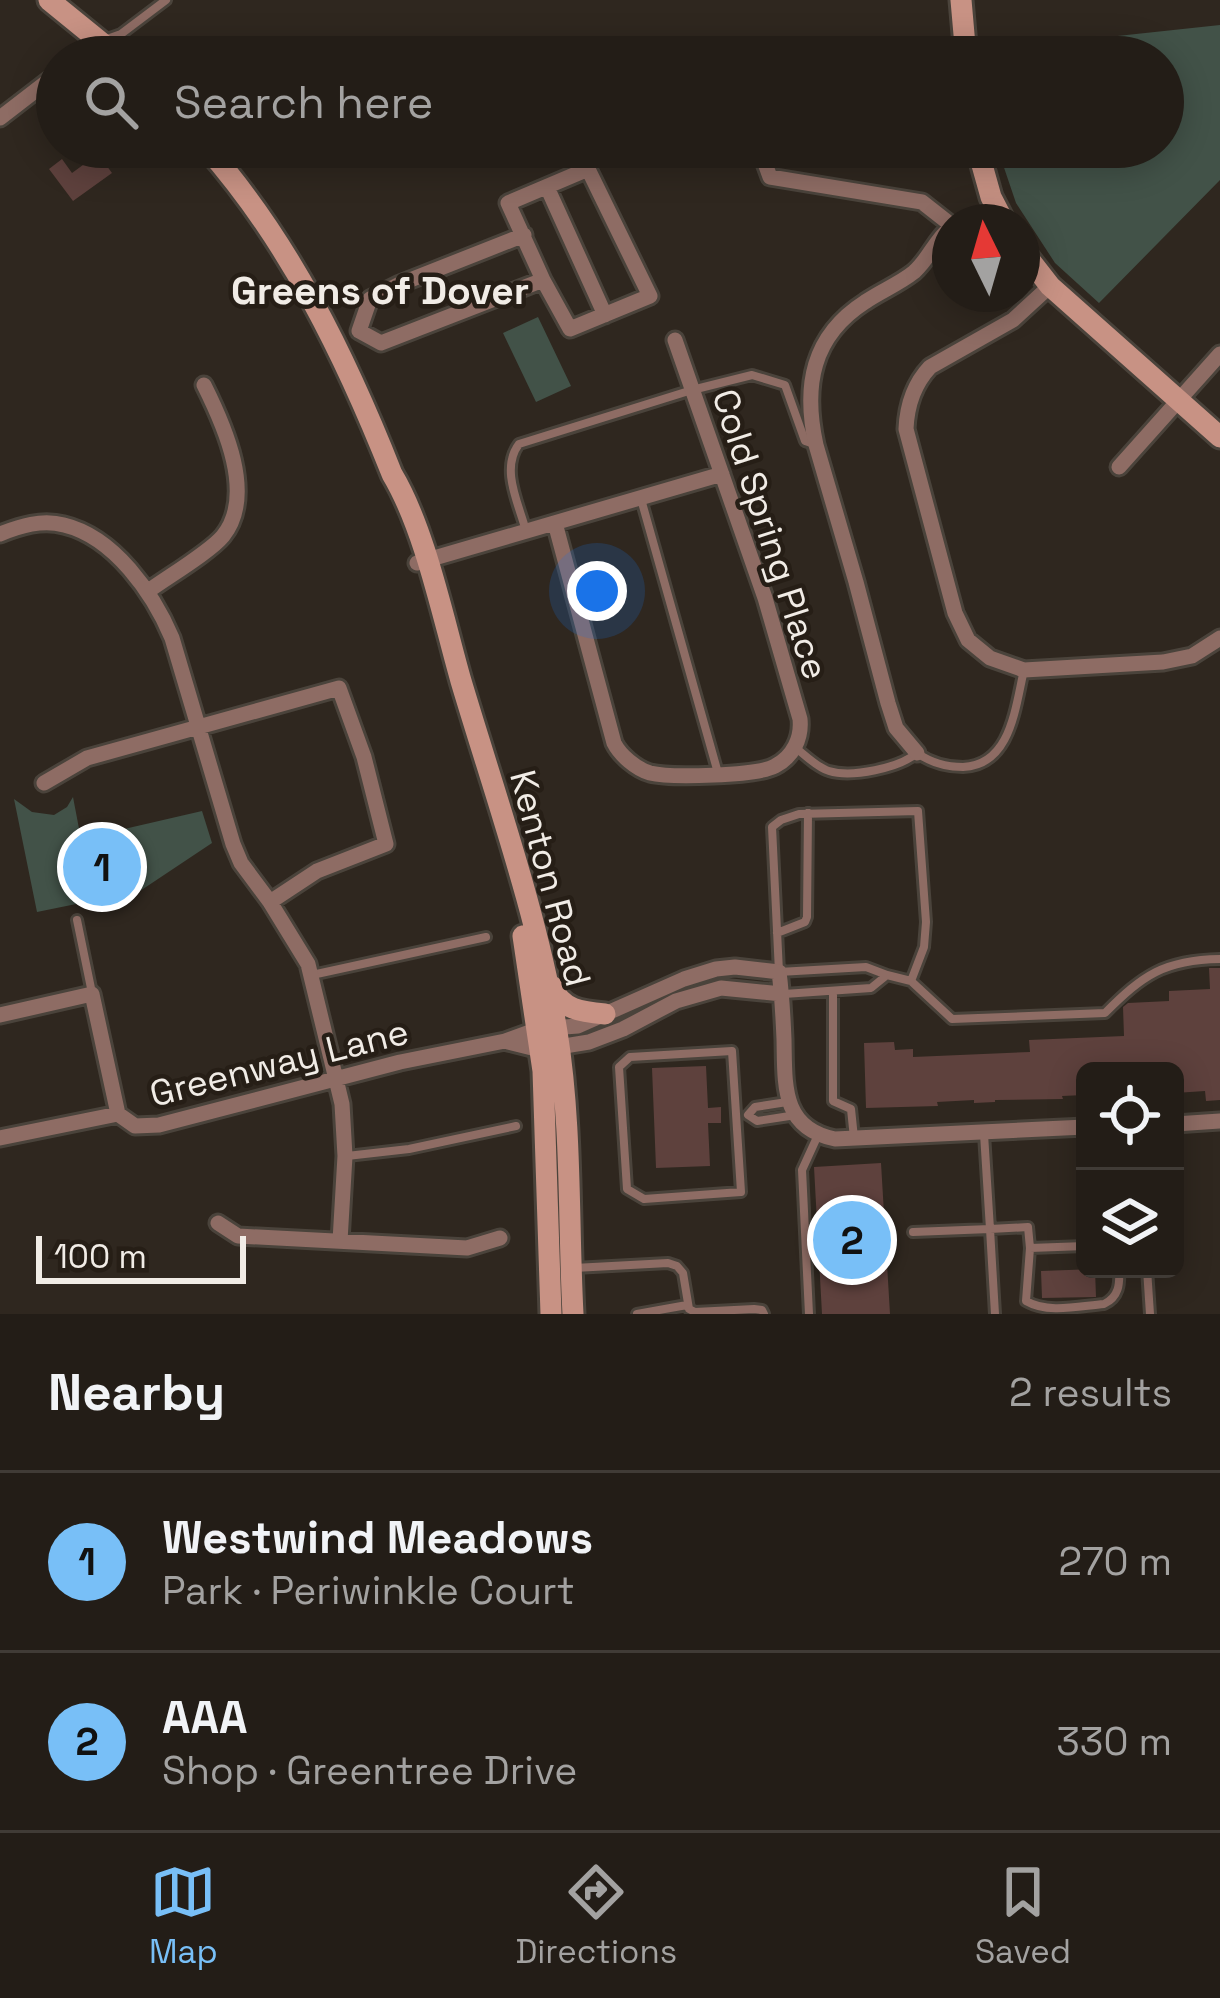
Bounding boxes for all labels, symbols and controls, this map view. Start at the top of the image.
search box [36,36,1184,168]
icon: search [78,69,144,135]
text: Search here [174,74,433,131]
north arrow [932,204,1040,312]
district label: Greens of Dover [231,266,529,315]
street label: Cold Spring Place [701,384,839,685]
your location [567,561,627,621]
street label: Kenton Road [499,765,601,991]
pin: 1 [63,822,141,912]
street label: Greenway Lane [145,1009,413,1117]
map controls [1076,1062,1184,1278]
button: locate [1076,1062,1184,1170]
button: layers [1076,1170,1184,1278]
pin: 2 [813,1195,891,1285]
scale bar [36,1230,246,1283]
text: 100 m [54,1236,147,1278]
text: Nearby [48,1360,225,1425]
text: 2 results [1009,1368,1172,1417]
text: Westwind Meadows [162,1509,593,1566]
text: 1 [78,1537,96,1586]
text: 270 m [1059,1537,1172,1586]
text: Park · Periwinkle Court [162,1566,575,1615]
text: AAA [162,1689,248,1746]
text: 2 [75,1717,99,1766]
text: 330 m [1056,1717,1172,1766]
text: Shop · Greentree Drive [162,1746,577,1795]
tab: Map [149,1859,218,1973]
tab: Directions [515,1859,677,1973]
tab: Saved [975,1859,1071,1973]

